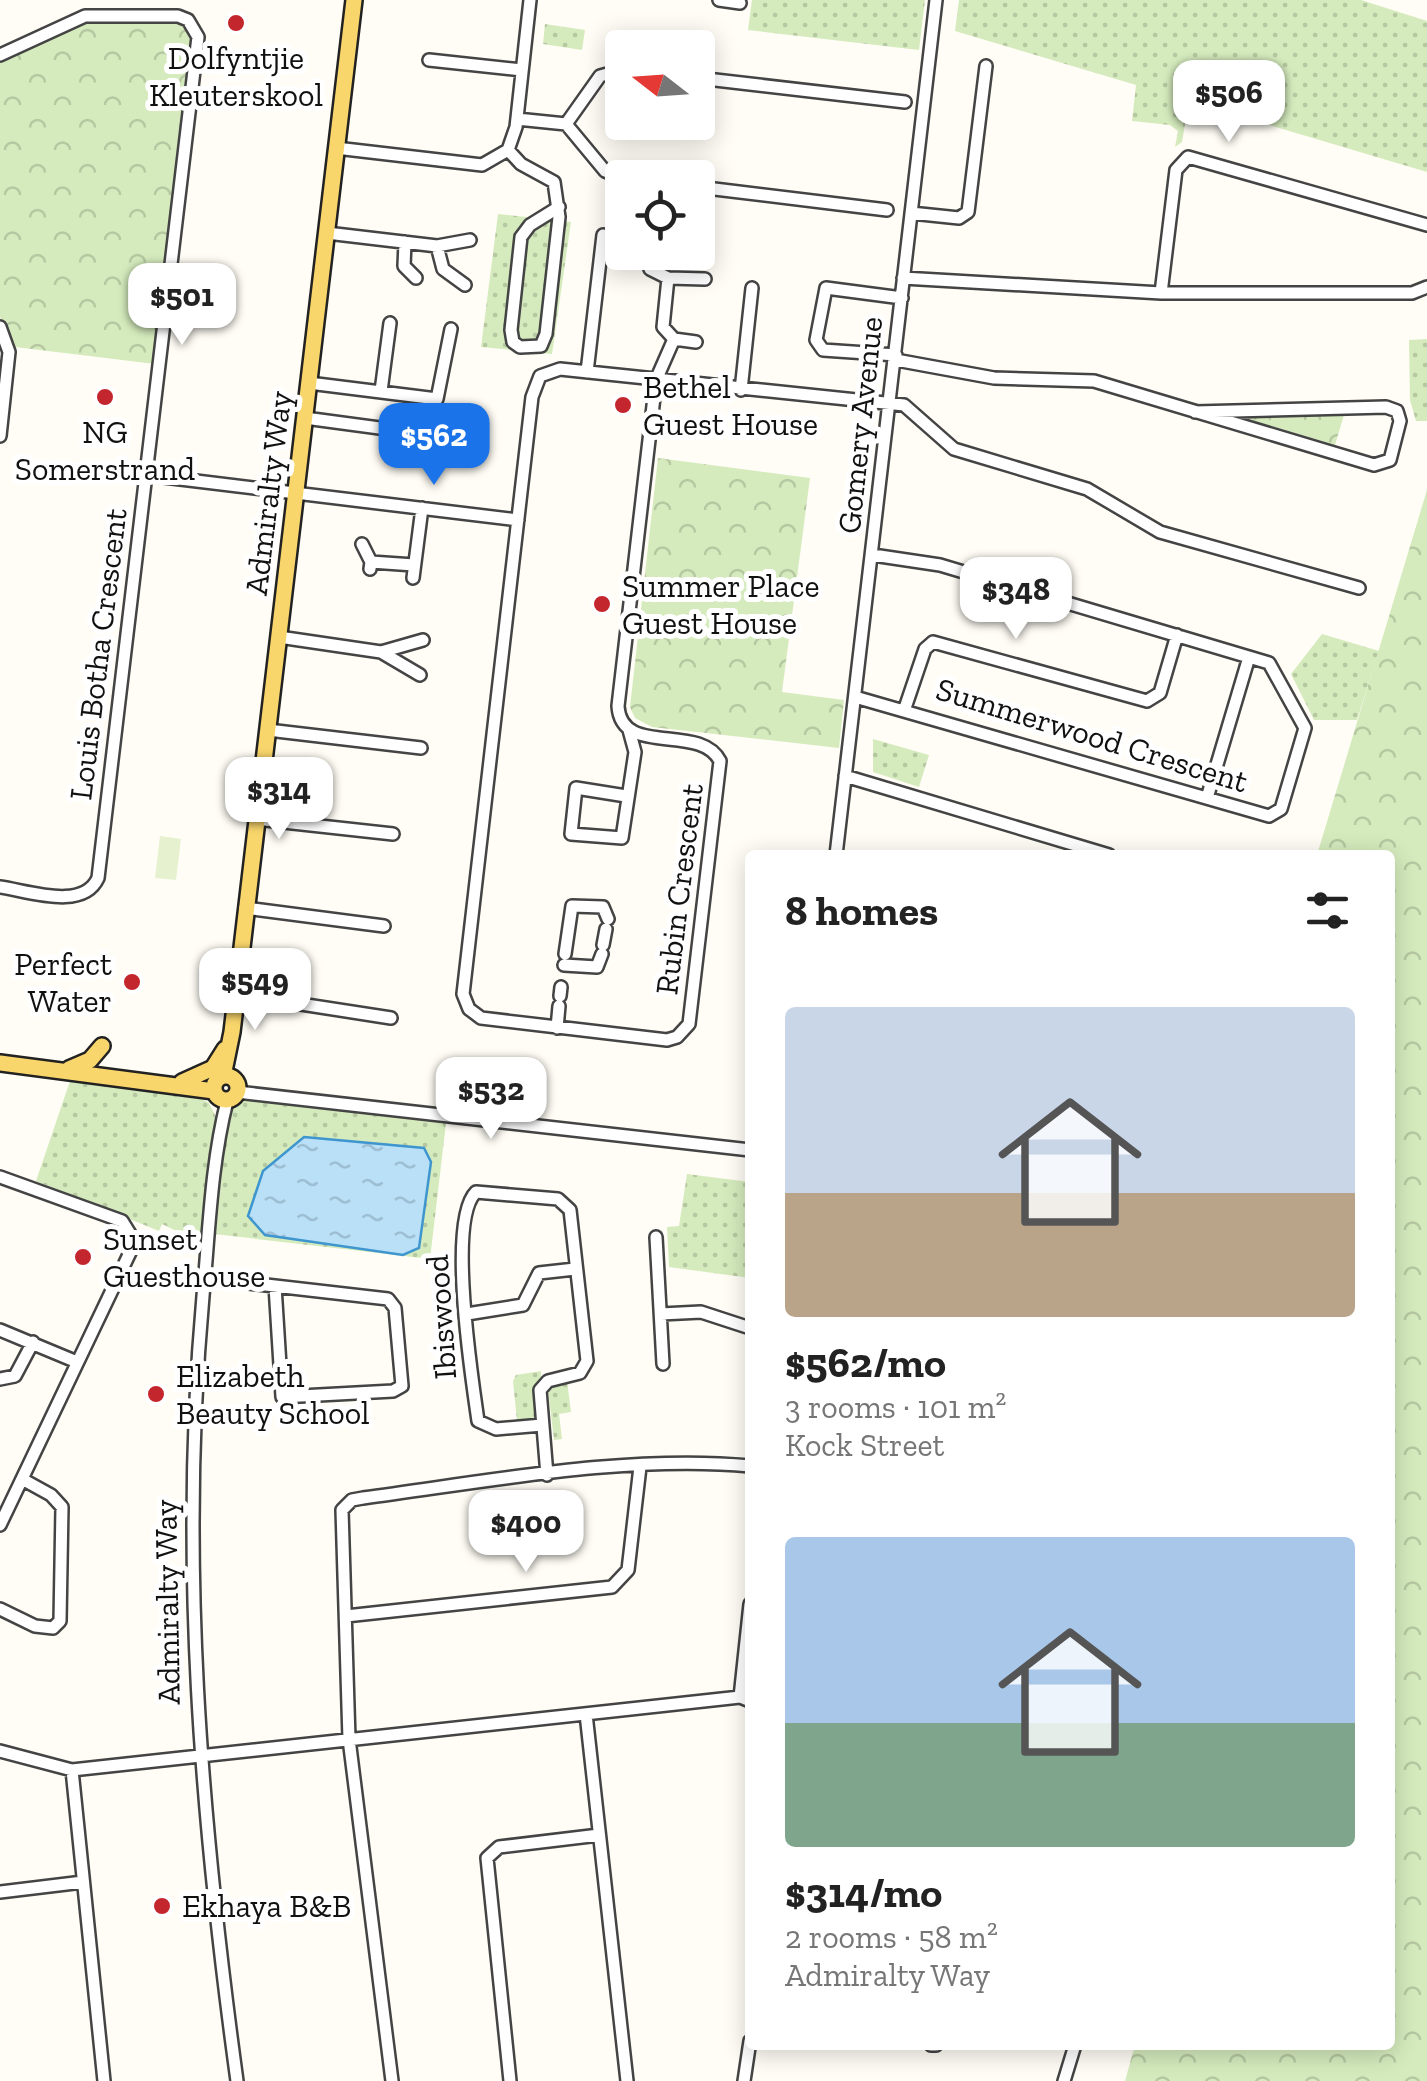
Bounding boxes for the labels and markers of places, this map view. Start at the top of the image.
marker: Dolfyntjie Kleuterskool [225,12,247,34]
place label: Dolfyntjie Kleuterskool [149,39,323,114]
pin: $506 [1170,60,1288,145]
pin: $501 [123,263,241,348]
place label: Bethel Guest House [643,368,818,443]
marker: NG Somerstrand [94,386,116,408]
marker: Bethel Guest House [612,394,634,416]
pin: $562 [375,403,493,488]
place label: NG Somerstrand [15,413,196,488]
pin: $348 [957,557,1075,642]
place label: Summer Place Guest House [622,567,820,642]
marker: Summer Place Guest House [591,593,613,615]
pin: $314 [220,757,338,842]
place label: Perfect Water [14,945,112,1020]
pin: $549 [196,948,314,1033]
marker: Perfect Water [121,971,143,993]
pin: $532 [432,1057,550,1142]
place label: Sunset Guesthouse [103,1220,265,1295]
marker: Sunset Guesthouse [72,1246,94,1268]
place label: Elizabeth Beauty School [176,1357,370,1432]
marker: Elizabeth Beauty School [145,1383,167,1405]
pin: $400 [467,1490,585,1575]
place label: Ekhaya B&B [182,1887,351,1925]
marker: Ekhaya B&B [151,1895,173,1917]

